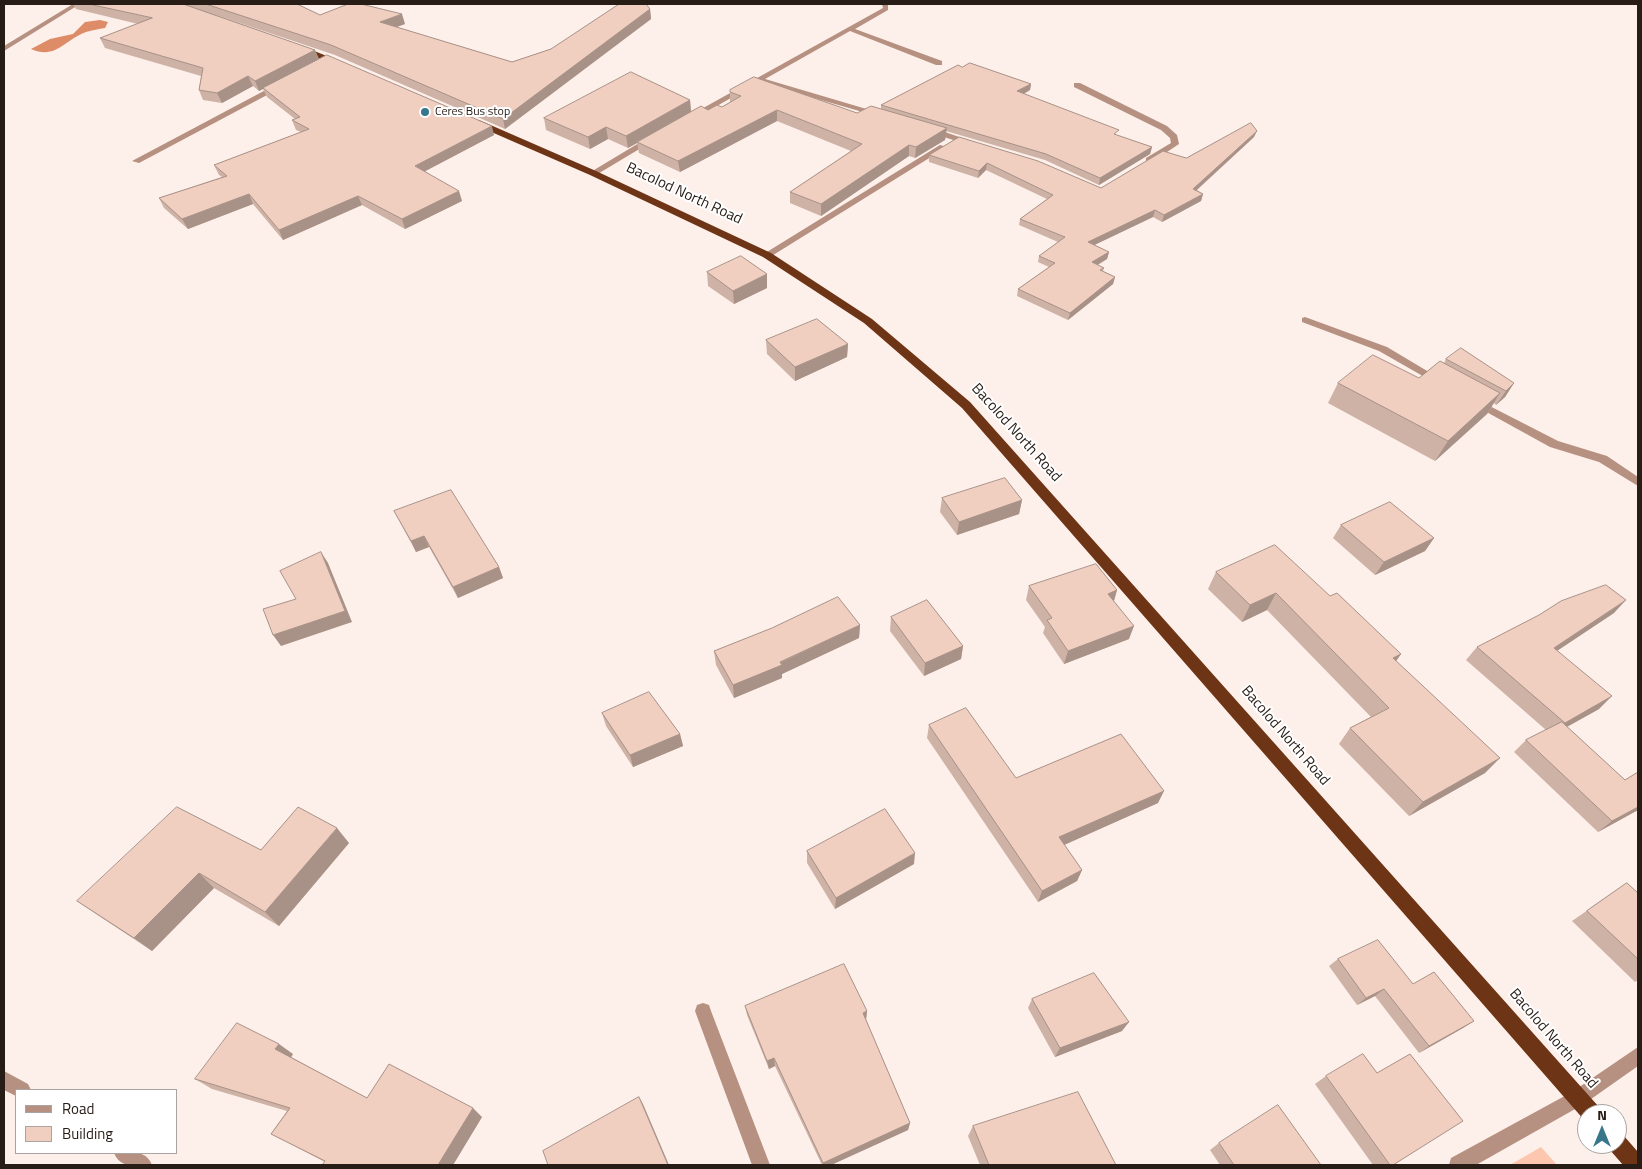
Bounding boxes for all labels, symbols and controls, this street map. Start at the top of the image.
place label: Ceres Bus stop [435,105,510,119]
marker: Ceres Bus stop [419,106,431,118]
street label: Bacolod North Road [623,159,745,229]
street label: Bacolod North Road [967,380,1065,486]
street label: Bacolod North Road [1237,683,1333,789]
street label: Bacolod North Road [1505,986,1601,1092]
legend [15,1089,178,1154]
text: Road [62,1097,94,1120]
north arrow [1577,1104,1627,1154]
text: N [1597,1104,1607,1125]
text: Building [62,1122,113,1145]

